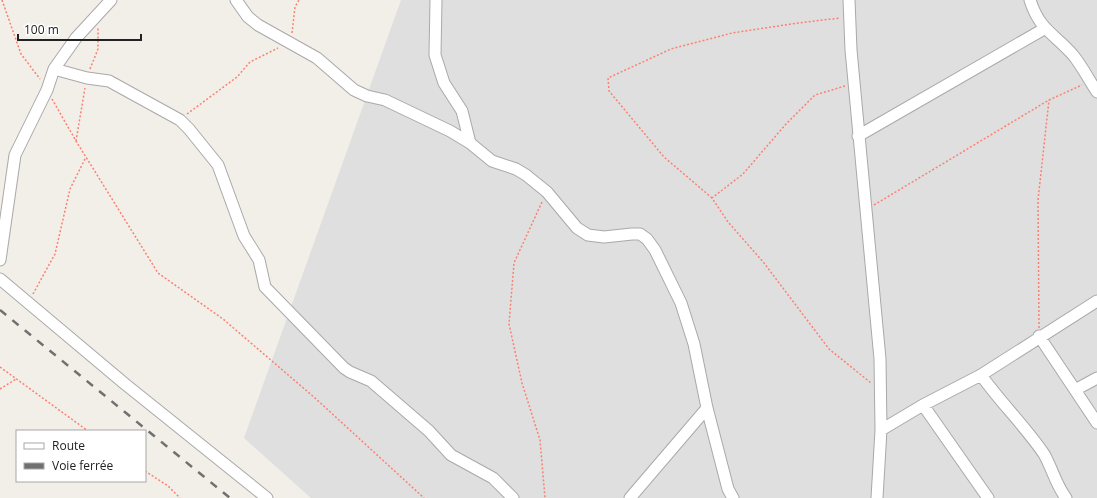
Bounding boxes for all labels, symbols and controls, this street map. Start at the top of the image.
scale bar [18,16,141,42]
text: 100 m [24,21,59,38]
legend [16,430,146,482]
text: Route [52,437,85,454]
text: Voie ferrée [52,457,114,474]

